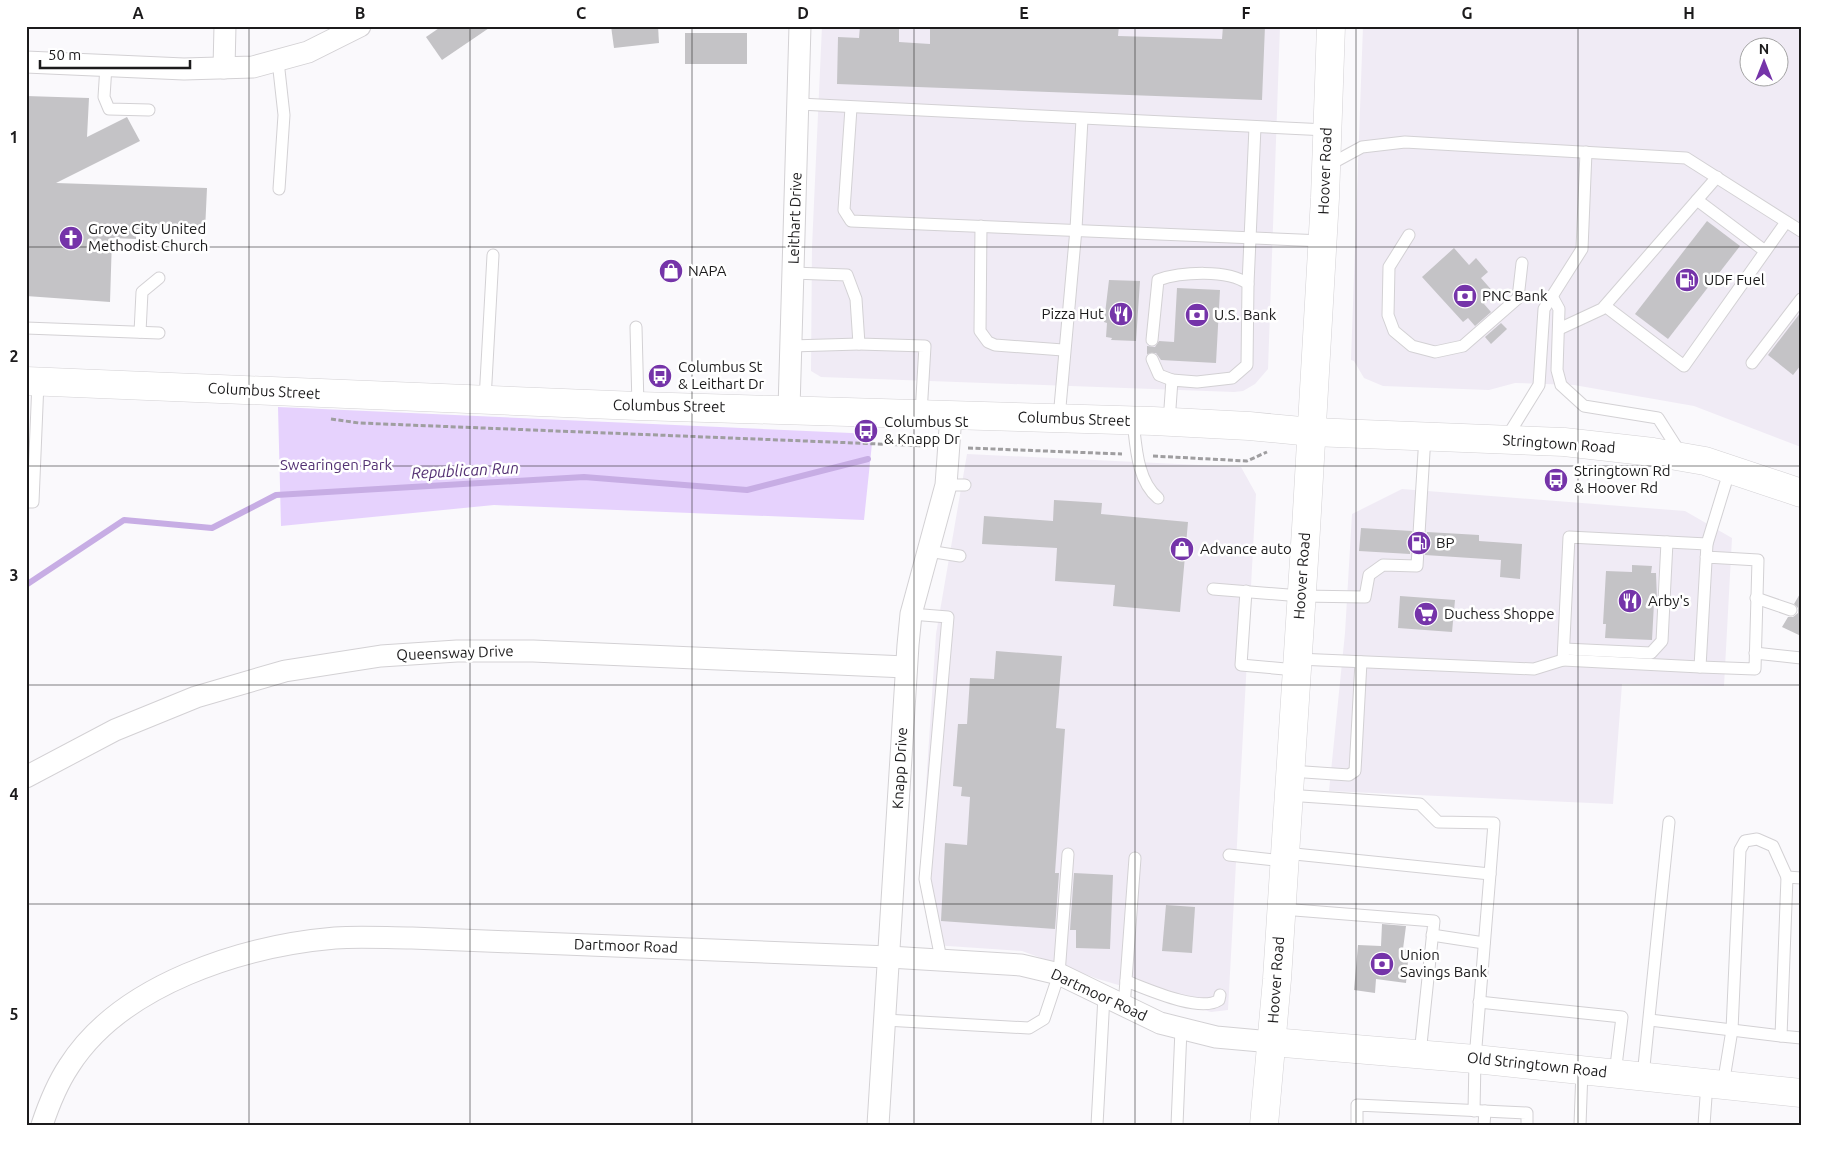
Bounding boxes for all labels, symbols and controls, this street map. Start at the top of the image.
text: A [132,4,144,22]
text: B [355,4,365,22]
text: C [576,4,586,22]
text: D [797,4,809,22]
text: E [1019,4,1029,22]
text: F [1242,4,1251,22]
text: G [1461,4,1473,22]
text: H [1683,4,1695,22]
scale bar [40,38,190,70]
north arrow [1740,38,1790,88]
text: N [1759,41,1769,57]
text: 50 m [48,46,81,63]
street label: Hoover Road [1314,127,1335,215]
text: 1 [9,128,19,146]
street label: Leithart Drive [784,172,805,264]
place label: Grove City United Methodist Church [88,220,208,254]
church icon: Grove City United Methodist Church [58,225,84,251]
shop icon: NAPA [658,258,684,284]
place label: NAPA [688,262,727,279]
fuel station icon: UDF Fuel [1674,267,1700,293]
place label: UDF Fuel [1704,271,1765,288]
bank icon: PNC Bank [1452,283,1478,309]
place label: PNC Bank [1482,287,1548,304]
restaurant icon: Pizza Hut [1108,301,1134,327]
bank icon: U.S. Bank [1184,302,1210,328]
place label: Pizza Hut [1042,305,1104,322]
place label: U.S. Bank [1214,306,1277,323]
text: 2 [9,347,19,365]
place label: Columbus St & Leithart Dr [678,358,765,392]
bus stop icon: Columbus St & Leithart Dr [647,363,673,389]
street label: Columbus Street [207,379,321,402]
street label: Columbus Street [613,396,726,415]
street label: Columbus Street [1017,408,1131,429]
place label: Columbus St & Knapp Dr [884,413,969,447]
bus stop icon: Columbus St & Knapp Dr [853,418,879,444]
street label: Stringtown Road [1502,431,1616,456]
park label: Swearingen Park [280,456,392,473]
water label: Republican Run [411,458,519,482]
place label: Stringtown Rd & Hoover Rd [1574,462,1671,496]
bus stop icon: Stringtown Rd & Hoover Rd [1543,467,1569,493]
fuel station icon: BP [1406,530,1432,556]
street label: Hoover Road [1290,532,1313,620]
place label: BP [1436,534,1455,551]
shop icon: Advance auto [1169,536,1195,562]
place label: Advance auto [1200,540,1292,557]
text: 3 [9,566,19,584]
restaurant icon: Arby's [1617,588,1643,614]
place label: Arby's [1648,592,1690,609]
supermarket icon: Duchess Shoppe [1413,601,1439,627]
place label: Duchess Shoppe [1444,605,1554,622]
street label: Queensway Drive [396,642,514,663]
street label: Knapp Drive [889,727,910,809]
text: 4 [9,785,19,803]
street label: Dartmoor Road [574,935,678,956]
street label: Hoover Road [1264,936,1287,1024]
place label: Union Savings Bank [1400,946,1487,980]
bank icon: Union Savings Bank [1369,951,1395,977]
street label: Dartmoor Road [1048,965,1150,1024]
text: 5 [9,1005,19,1023]
street label: Old Stringtown Road [1466,1049,1608,1080]

